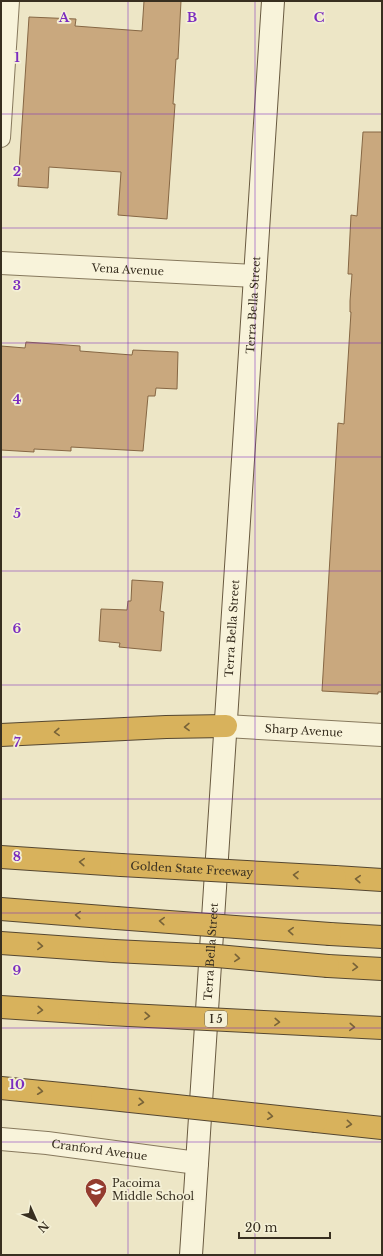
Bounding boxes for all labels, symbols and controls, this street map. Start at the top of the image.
text: A [58,9,70,26]
text: B [187,9,197,26]
text: C [314,9,325,26]
text: 1 [14,49,20,66]
text: 2 [13,163,21,180]
street label: Terra Bella Street [243,255,263,354]
street label: Vena Avenue [90,261,164,278]
text: 3 [13,277,21,294]
text: 4 [13,391,22,408]
text: 5 [13,505,21,522]
street label: Terra Bella Street [222,578,242,678]
text: 6 [13,620,22,637]
street label: Sharp Avenue [264,721,343,740]
one-way arrow [184,723,190,731]
one-way arrow [54,728,60,737]
text: 7 [14,734,21,751]
text: 8 [13,848,21,865]
one-way arrow [79,858,85,867]
street label: Golden State Freeway [130,859,254,879]
one-way arrow [293,870,299,879]
one-way arrow [355,874,361,883]
street label: Terra Bella Street [201,902,221,1001]
one-way arrow [75,910,81,919]
one-way arrow [159,917,165,926]
one-way arrow [288,926,295,935]
one-way arrow [37,941,43,950]
one-way arrow [234,953,240,962]
text: 9 [13,962,22,979]
one-way arrow [352,963,358,972]
one-way arrow [37,1005,43,1014]
road number: I 5 [205,1011,227,1027]
one-way arrow [144,1012,150,1020]
one-way arrow [274,1018,280,1027]
one-way arrow [349,1022,355,1031]
text: 10 [9,1076,25,1093]
one-way arrow [37,1087,43,1096]
one-way arrow [138,1097,144,1106]
one-way arrow [267,1111,273,1120]
one-way arrow [346,1119,352,1128]
street label: Cranford Avenue [51,1137,148,1163]
school or university icon: Pacoima Middle School [83,1176,109,1209]
place label: Pacoima Middle School [112,1176,195,1203]
north arrow [16,1200,56,1240]
scale bar [239,1214,330,1240]
text: N [34,1218,52,1236]
text: 20 m [245,1220,277,1235]

